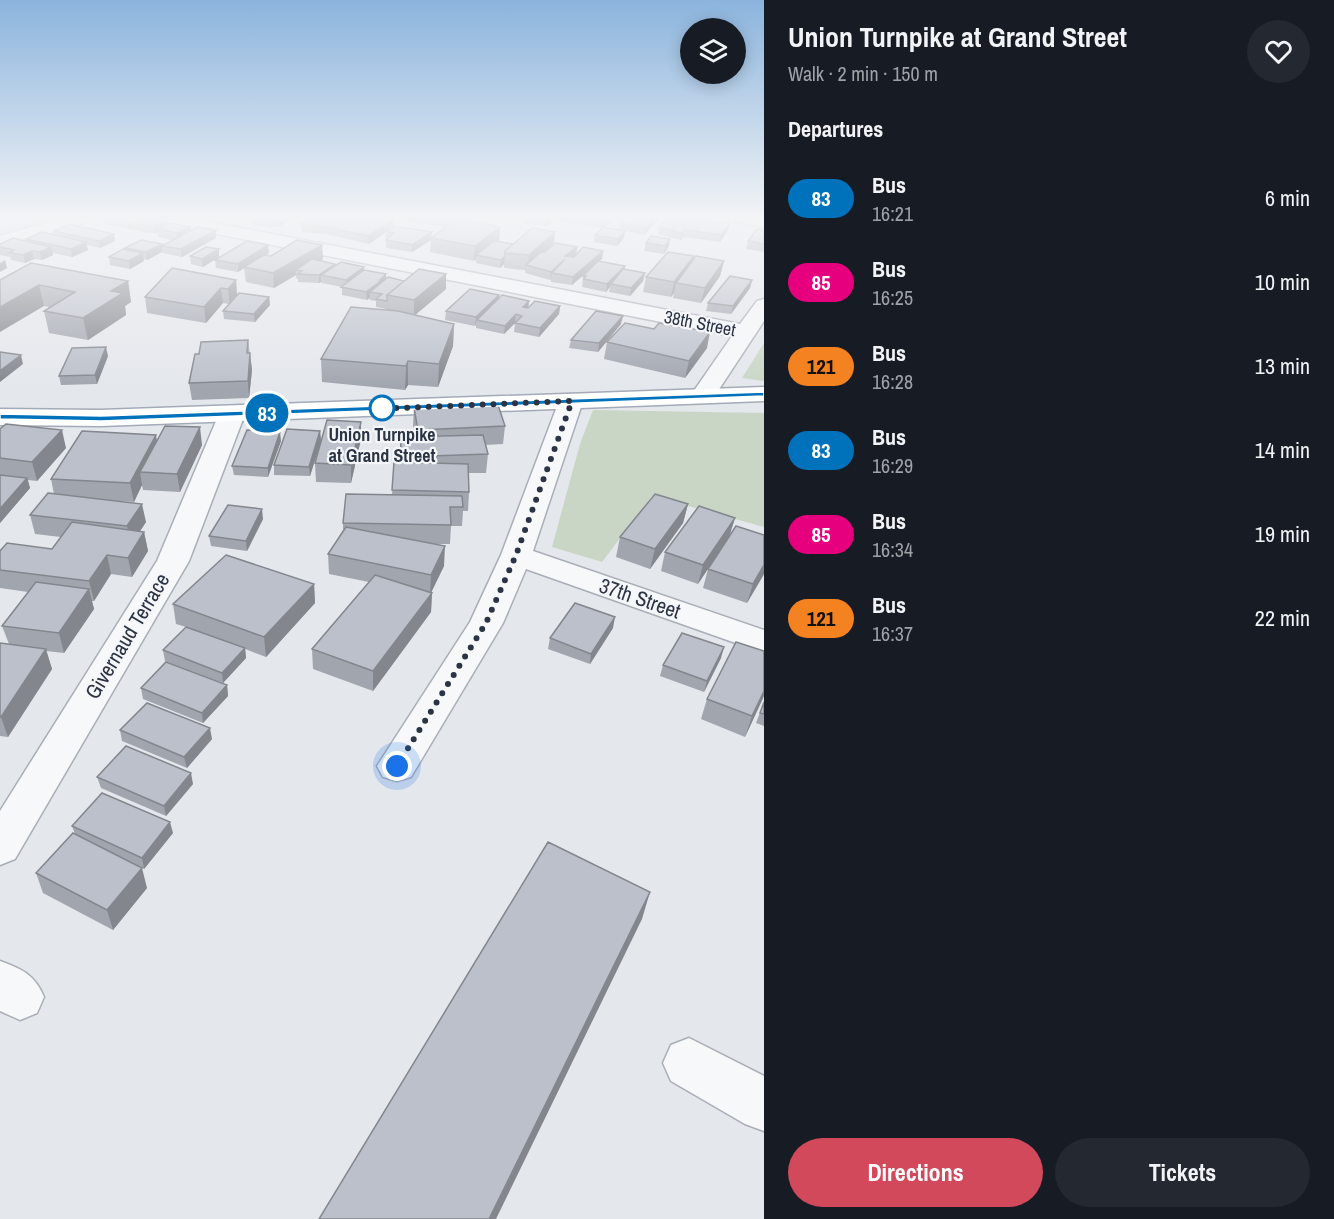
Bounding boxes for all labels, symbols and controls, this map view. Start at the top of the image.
map controls [680,18,746,84]
button: layers [680,18,746,84]
text: Union Turnpike at Grand Street [788,18,1127,56]
button: heart [1247,20,1310,83]
text: Walk · 2 min · 150 m [788,60,938,87]
text: Departures [788,114,883,144]
text: Bus [872,170,906,200]
text: 6 min [1265,183,1310,213]
text: 83 [811,184,831,213]
text: 16:21 [872,200,913,227]
text: Bus [872,254,906,284]
text: 10 min [1255,267,1310,297]
text: 85 [811,268,831,297]
text: 16:25 [872,284,913,311]
street label: 38th Street [662,304,738,342]
text: Bus [872,338,906,368]
text: 13 min [1255,351,1310,381]
text: 121 [807,352,835,381]
text: 16:28 [872,368,913,395]
line badge: 83 [240,394,294,432]
marker: Union Turnpike at Grand Street [369,395,395,421]
text: 83 [257,399,277,428]
place label: Union Turnpike at Grand Street [328,422,436,468]
text: Bus [872,422,906,452]
text: 14 min [1255,435,1310,465]
text: 83 [811,436,831,465]
text: 16:29 [872,452,913,479]
text: Bus [872,506,906,536]
text: 19 min [1255,519,1310,549]
text: 85 [811,520,831,549]
text: 16:34 [872,536,913,563]
street label: Givernaud Terrace [78,568,176,704]
street label: 37th Street [595,571,685,625]
text: Bus [872,590,906,620]
text: 22 min [1255,603,1310,633]
text: 121 [807,604,835,633]
text: 16:37 [872,620,913,647]
your location [382,751,412,781]
button: Directions [788,1138,1043,1207]
button: Tickets [1055,1138,1310,1207]

